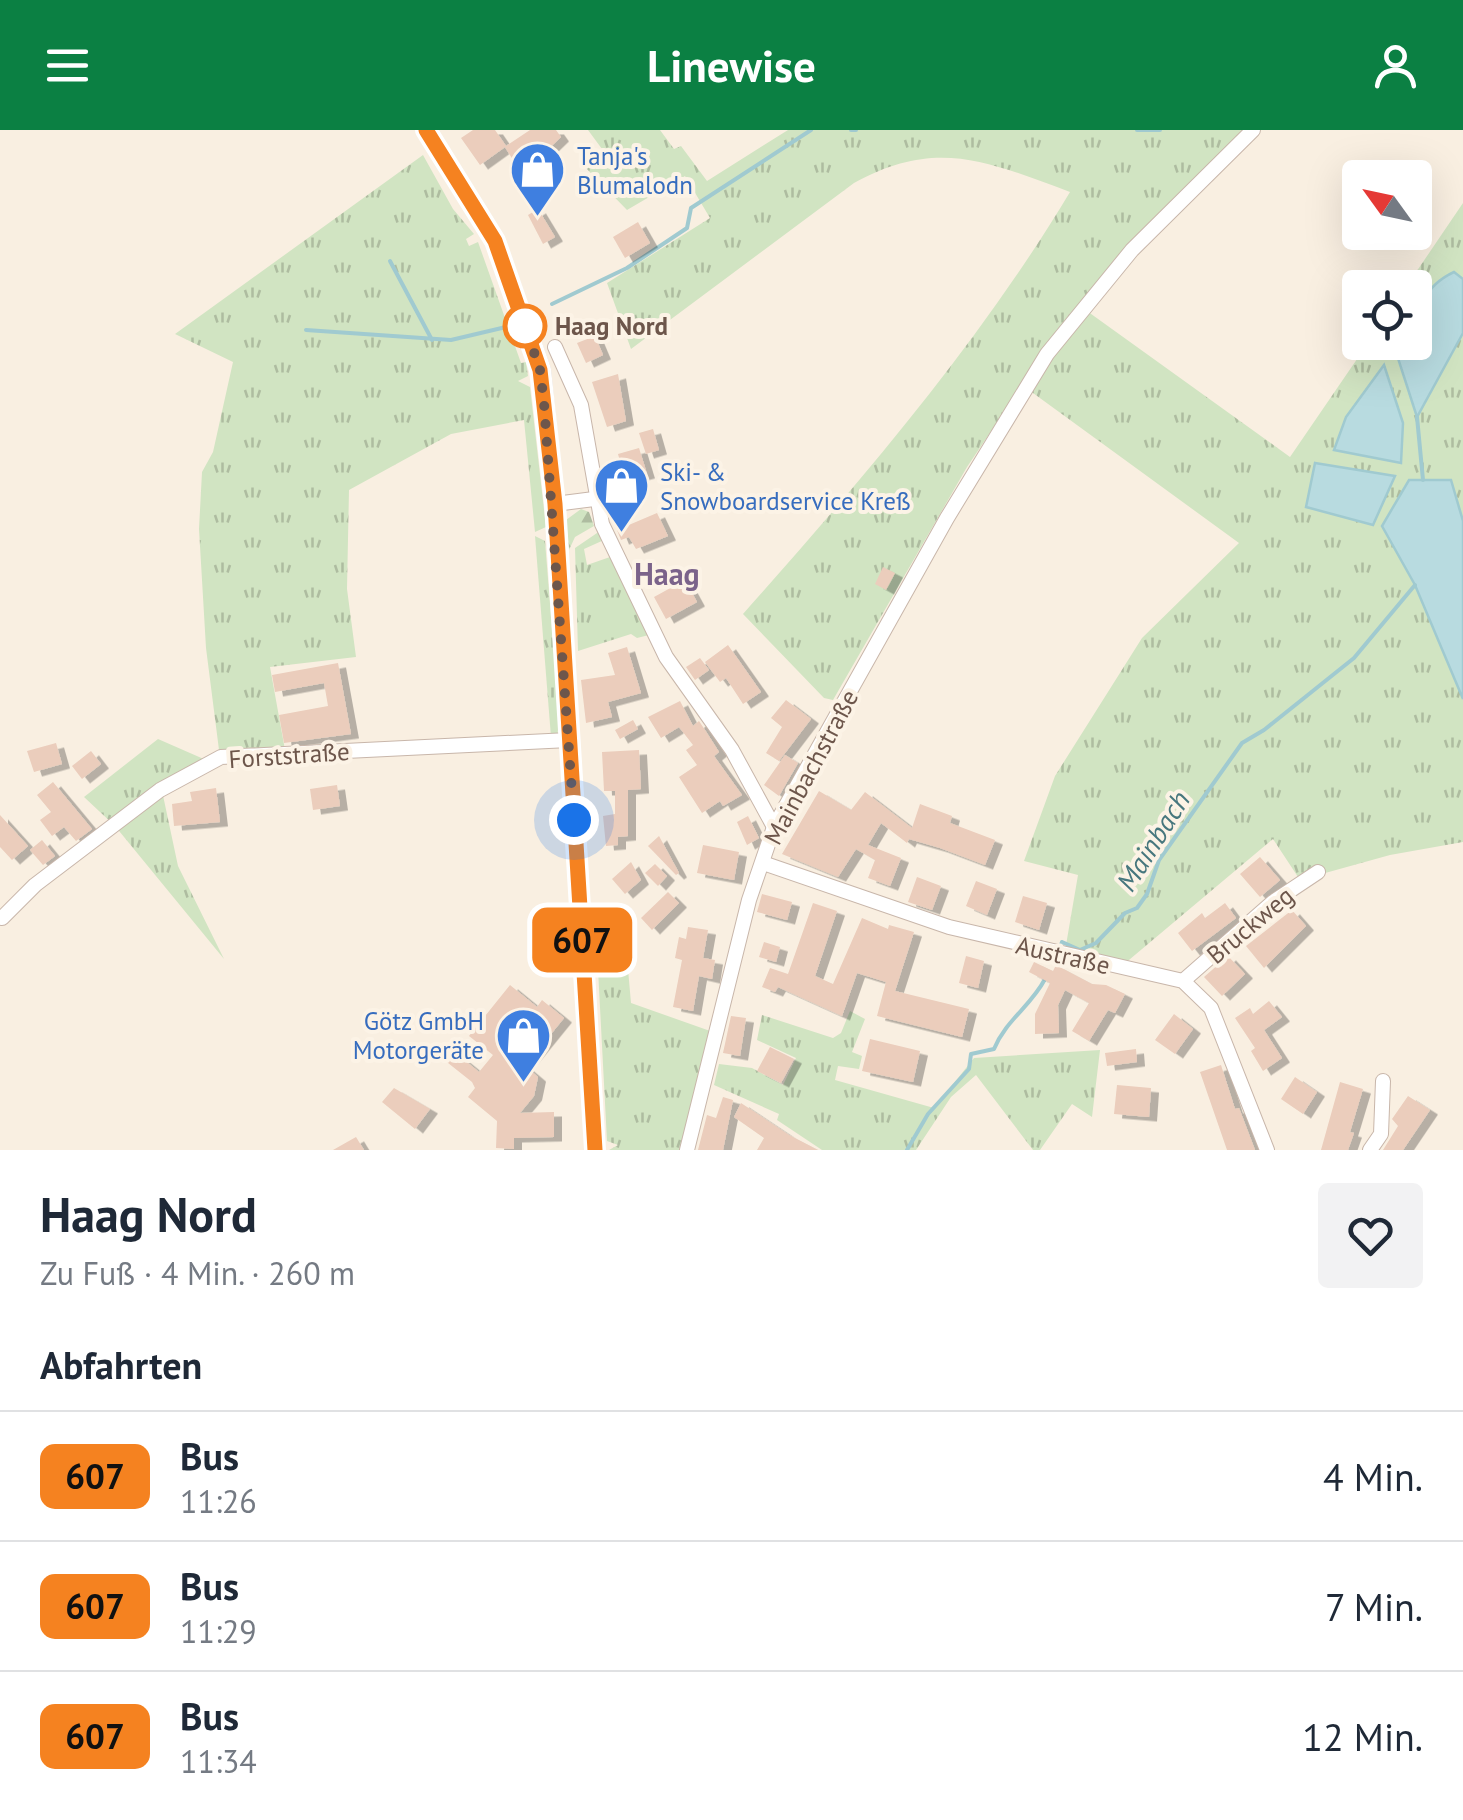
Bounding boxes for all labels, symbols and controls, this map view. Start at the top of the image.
text: Linewise [647,36,816,94]
icon: menu [40,38,95,93]
icon: person [1368,38,1423,93]
shop icon: Tanja's Blumalodn [508,140,568,219]
place label: Tanja's Blumalodn [577,140,693,201]
north arrow [1342,160,1432,250]
map controls [1342,160,1432,360]
button: locate [1342,270,1432,360]
marker: Haag Nord [504,305,546,347]
place label: Haag Nord [555,310,668,342]
shop icon: Ski- & Snowboardservice Kreß [591,456,651,535]
place label: Ski- & Snowboardservice Kreß [660,456,911,517]
district label: Haag [634,554,700,593]
street label: Mainbachstraße [757,684,865,850]
street label: Forststraße [227,735,351,775]
water label: Mainbach [1107,784,1198,898]
your location [549,795,599,845]
street label: Bruckweg [1200,879,1300,971]
line badge: 607 [524,908,640,972]
text: 607 [552,917,612,963]
street label: Austraße [1013,929,1113,981]
place label: Götz GmbH Motorgeräte [353,1005,484,1066]
shop icon: Götz GmbH Motorgeräte [493,1005,553,1084]
text: Haag Nord [40,1183,257,1245]
button: heart [1318,1183,1423,1288]
text: Zu Fuß · 4 Min. · 260 m [40,1252,355,1294]
text: Abfahrten [40,1340,202,1389]
text: Bus [180,1431,239,1480]
text: 4 Min. [1323,1452,1423,1501]
text: 607 [65,1453,125,1499]
text: 11:26 [180,1480,257,1522]
text: Bus [180,1561,239,1610]
text: 7 Min. [1325,1582,1423,1631]
text: 607 [65,1583,125,1629]
text: 11:29 [180,1610,257,1652]
text: Bus [180,1691,239,1740]
text: 12 Min. [1302,1712,1423,1761]
text: 607 [65,1713,125,1759]
text: 11:34 [180,1740,257,1782]

